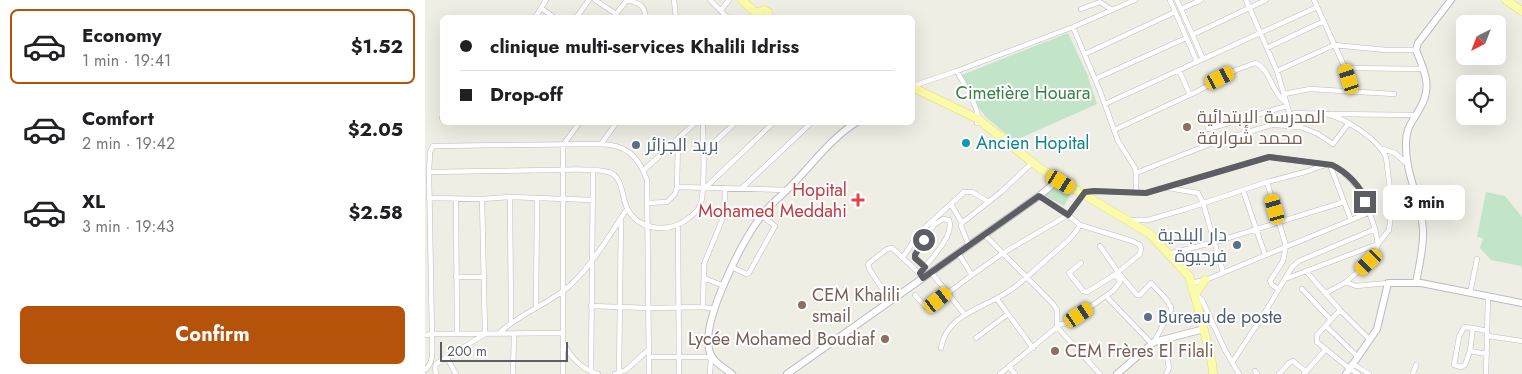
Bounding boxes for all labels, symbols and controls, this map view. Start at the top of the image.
north arrow [1456,15,1506,65]
map controls [1456,15,1506,125]
text: Economy [82,22,162,49]
icon: car [22,24,67,69]
text: $1.52 [351,33,403,60]
text: clinique multi-services Khalili Idriss [490,33,799,60]
text: 1 min · 19:41 [82,49,171,72]
car [1337,62,1360,96]
car [1203,65,1236,91]
button: locate [1456,75,1506,125]
park label: Cimetière Houara [956,80,1090,106]
text: Drop-off [490,81,563,108]
place label: المدرسة الإبتدائية محمد شوارفة [1197,104,1326,151]
text: Comfort [82,105,154,132]
icon: car [22,107,67,152]
text: $2.05 [348,116,403,143]
marker: المدرسة الإبتدائية محمد شوارفة [1181,121,1193,133]
place label: Ancien Hopital [976,130,1090,156]
text: 2 min · 19:42 [82,132,175,155]
place label: بريد الجزائر [645,132,719,158]
marker: Ancien Hopital [960,137,972,149]
marker: بريد الجزائر [630,139,642,151]
car [1044,168,1077,196]
place label: Hopital Mohamed Meddahi [698,177,847,224]
callout: 3 min [1383,184,1465,220]
text: XL [82,188,105,215]
icon: car [22,190,67,235]
route end [1354,191,1376,213]
text: 3 min [1403,191,1445,214]
marker: Hopital Mohamed Meddahi [851,193,865,207]
car [1263,193,1286,225]
text: $2.58 [348,199,403,226]
text: 3 min · 19:43 [82,215,174,238]
place label: دار البلدية فرجيوة [1158,222,1227,269]
route start [913,229,935,251]
marker: دار البلدية فرجيوة [1231,239,1243,251]
car [1353,246,1385,278]
place label: CEM Khalili smail [812,282,900,329]
car [921,285,954,315]
marker: CEM Khalili smail [796,299,808,311]
car [1062,300,1095,330]
place label: Bureau de poste [1158,304,1282,330]
button: Confirm [20,306,405,364]
marker: Bureau de poste [1142,311,1154,323]
place label: Lycée Mohamed Boudiaf [688,326,876,352]
marker: Lycée Mohamed Boudiaf [879,333,891,345]
place label: CEM Frères El Filali [1065,338,1214,364]
scale bar [440,339,567,362]
text: 200 m [447,341,487,361]
marker: CEM Frères El Filali [1049,345,1061,357]

